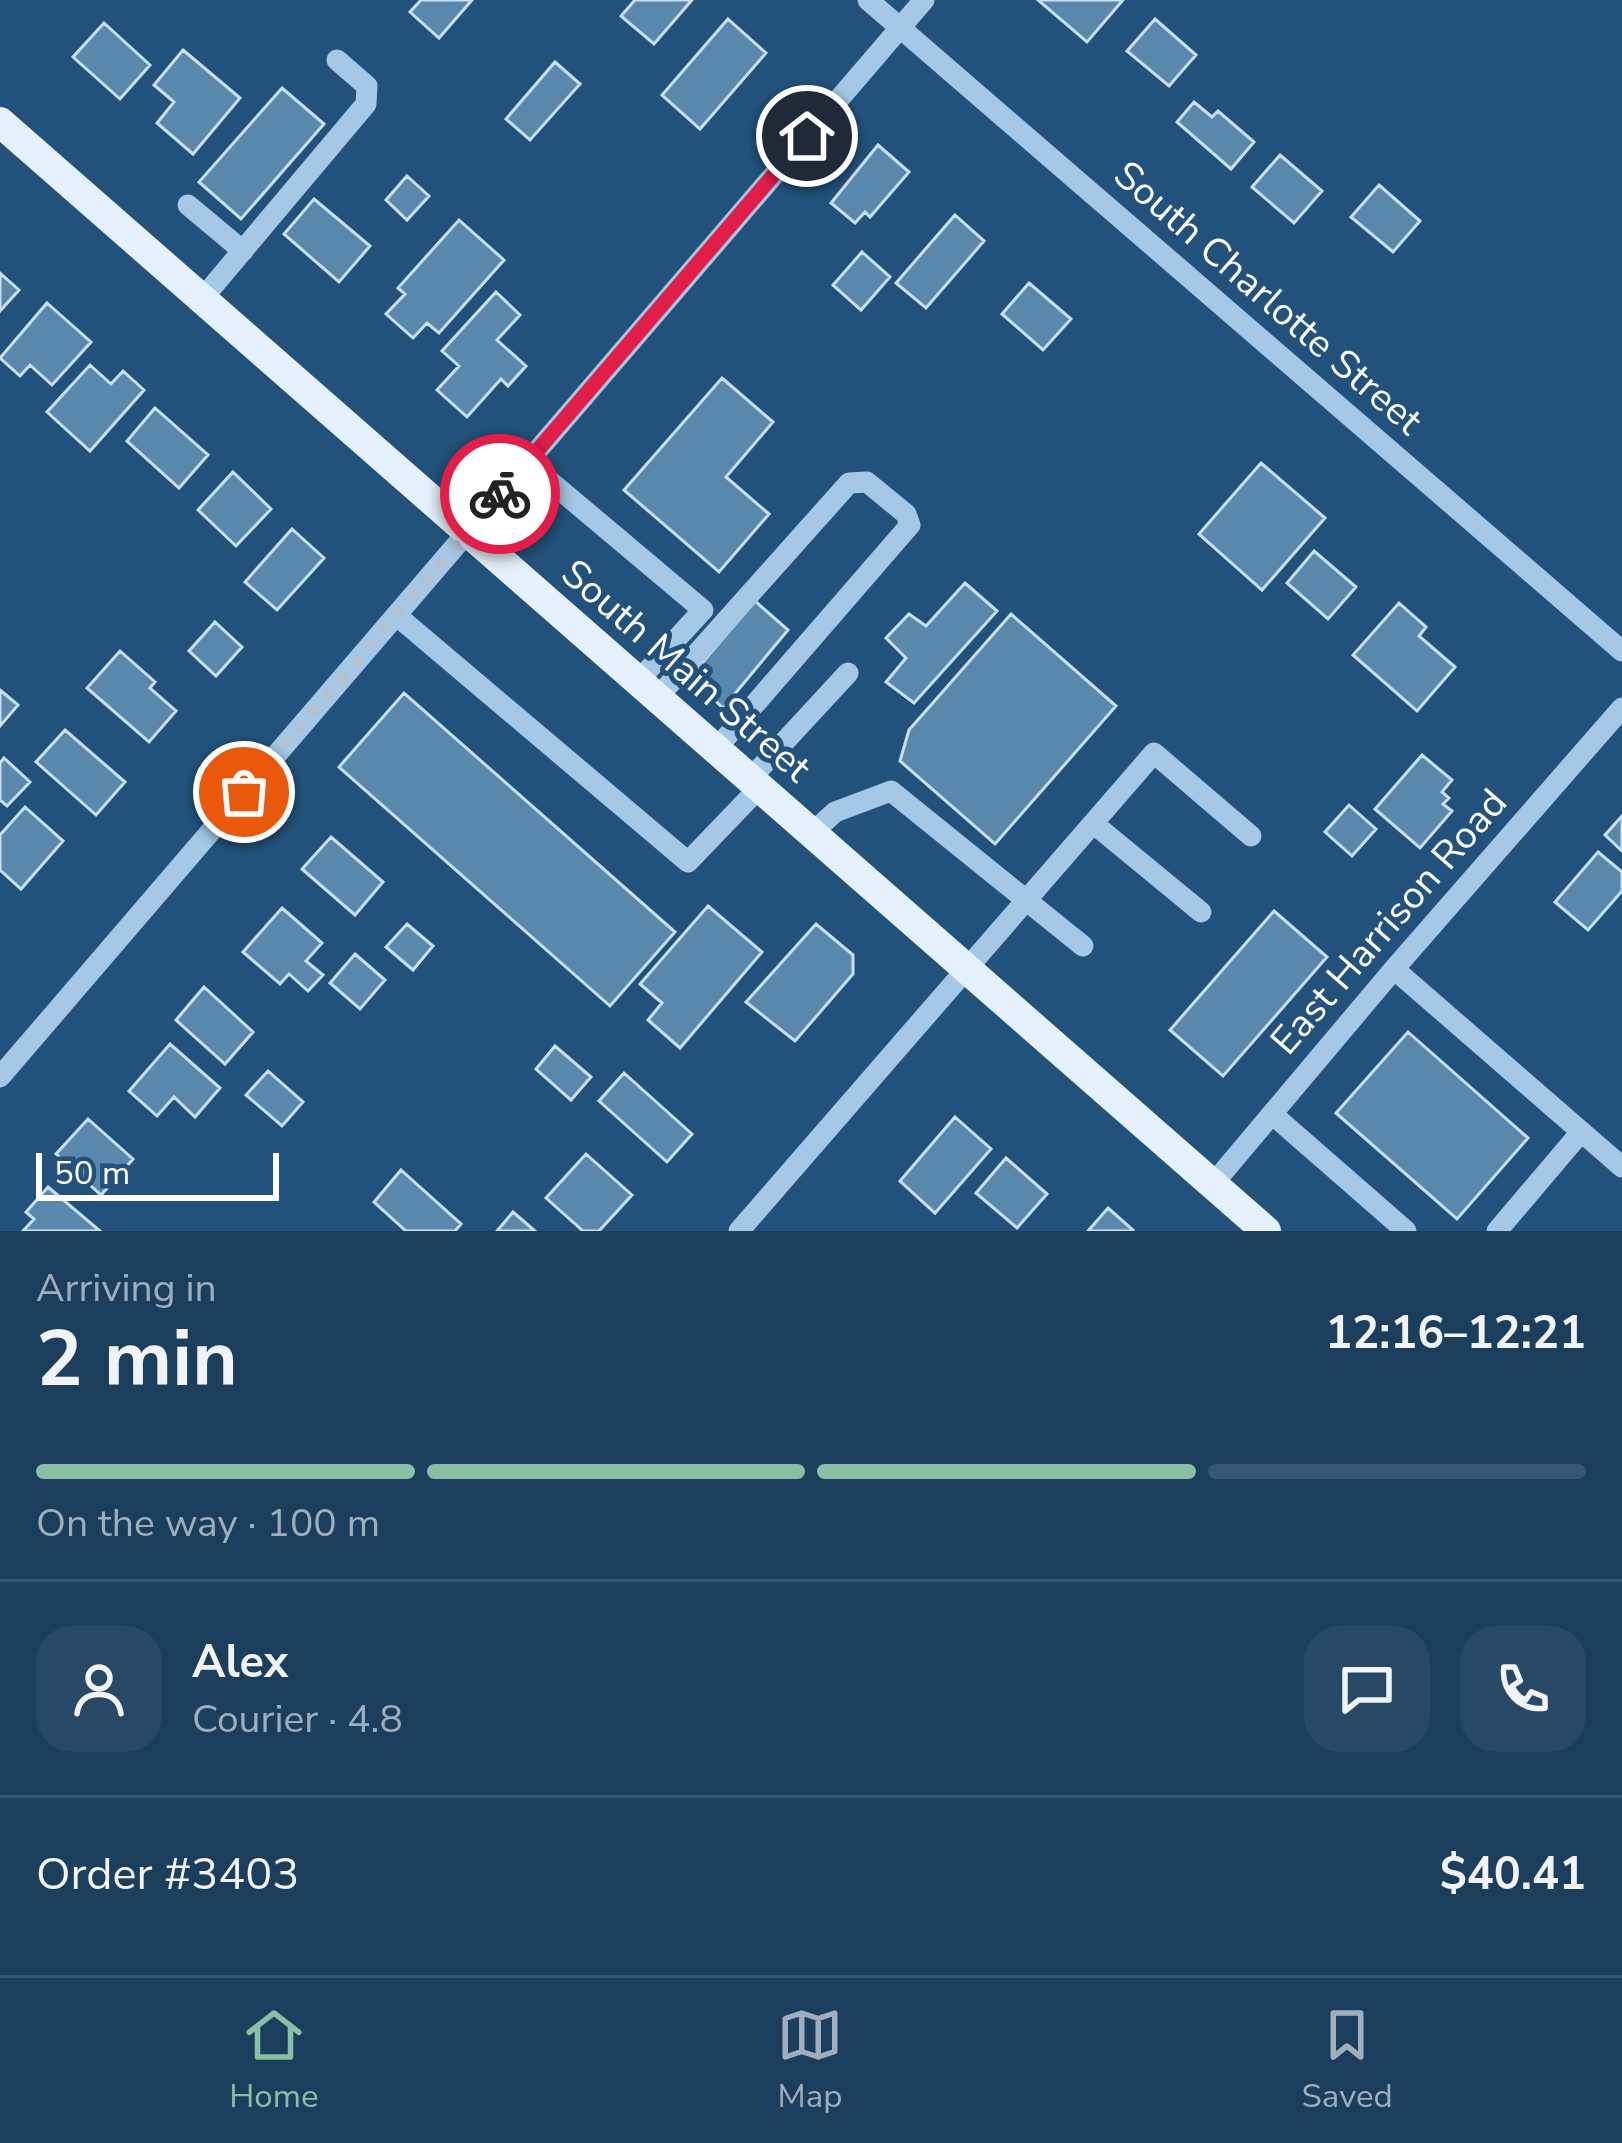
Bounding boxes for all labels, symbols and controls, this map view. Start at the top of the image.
pin [756,85,858,187]
icon: home [774,103,840,169]
street label: South Charlotte Street [1102,149,1434,447]
courier [440,434,560,554]
icon: bike [467,461,533,527]
street label: South Main Street [550,548,823,795]
pin [193,741,295,843]
icon: bag [211,759,277,825]
street label: East Harrison Road [1259,778,1519,1066]
scale bar [36,1147,279,1200]
text: 50 m [54,1151,130,1196]
text: Arriving in [36,1262,217,1315]
text: 12:16–12:21 [1325,1303,1586,1364]
text: 2 min [36,1306,238,1413]
text: On the way · 100 m [36,1497,380,1550]
button: person [36,1626,162,1752]
button: chat [1304,1626,1430,1752]
button: phone [1460,1626,1586,1752]
text: Alex [192,1632,288,1693]
text: Courier · 4.8 [192,1693,403,1746]
text: Order #3403 [36,1844,299,1905]
text: $40.41 [1440,1844,1586,1905]
tab: Home [229,2002,319,2119]
tab: Map [777,2002,843,2119]
tab: Saved [1302,2002,1393,2119]

